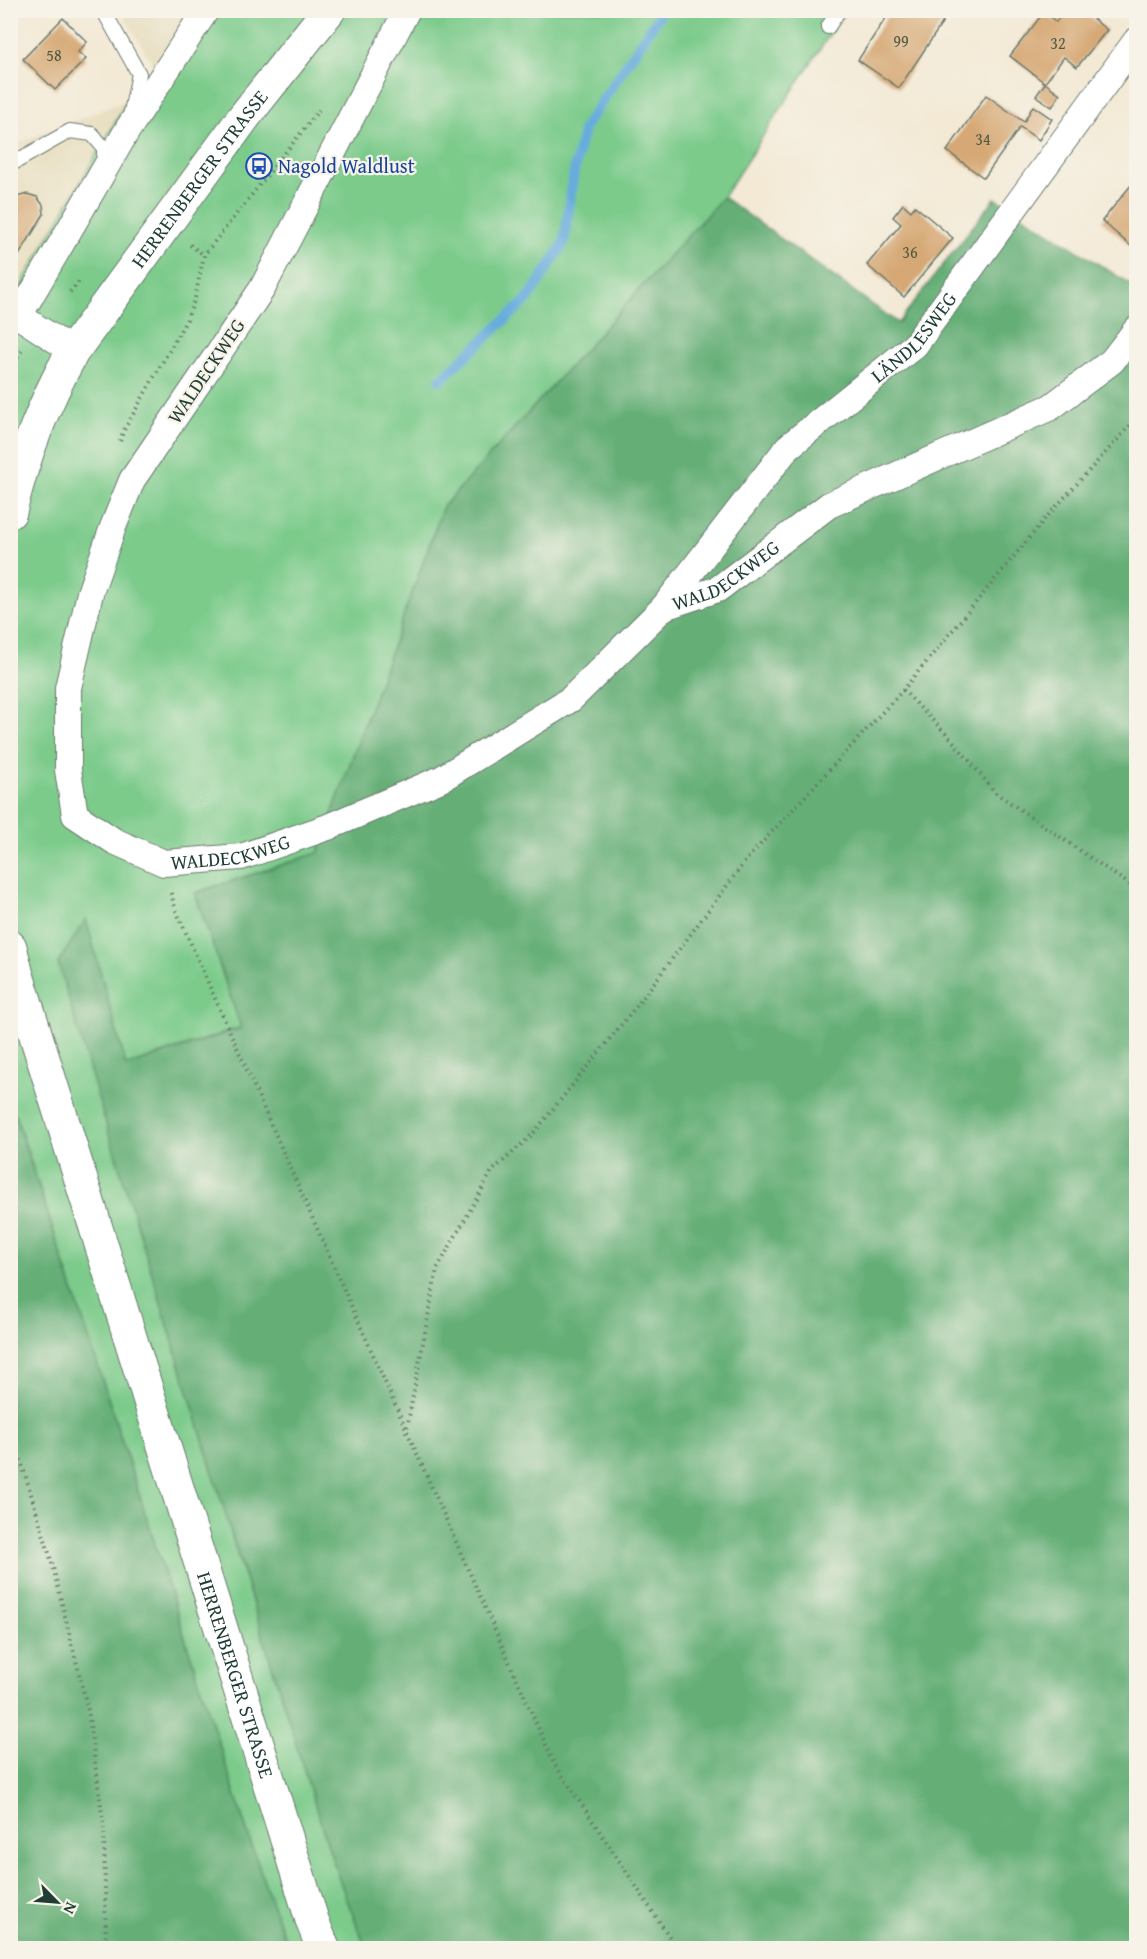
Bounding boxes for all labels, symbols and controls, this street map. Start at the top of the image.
house number: 99 [893,29,909,53]
house number: 32 [1050,31,1066,55]
house number: 58 [46,43,62,67]
street label: HERRENBERGER STRASSE [124,83,274,274]
house number: 34 [975,127,991,151]
bus stop icon: Nagold Waldlust [244,151,274,181]
place label: Nagold Waldlust [278,151,415,180]
house number: 36 [902,240,918,264]
street label: LÄNDLESWEG [864,285,963,389]
street label: WALDECKWEG [160,312,252,429]
street label: WALDECKWEG [668,532,785,617]
street label: WALDECKWEG [170,826,294,876]
street label: HERRENBERGER STRASSE [190,1568,282,1781]
north arrow [27,1872,87,1932]
text: N [57,1898,84,1919]

